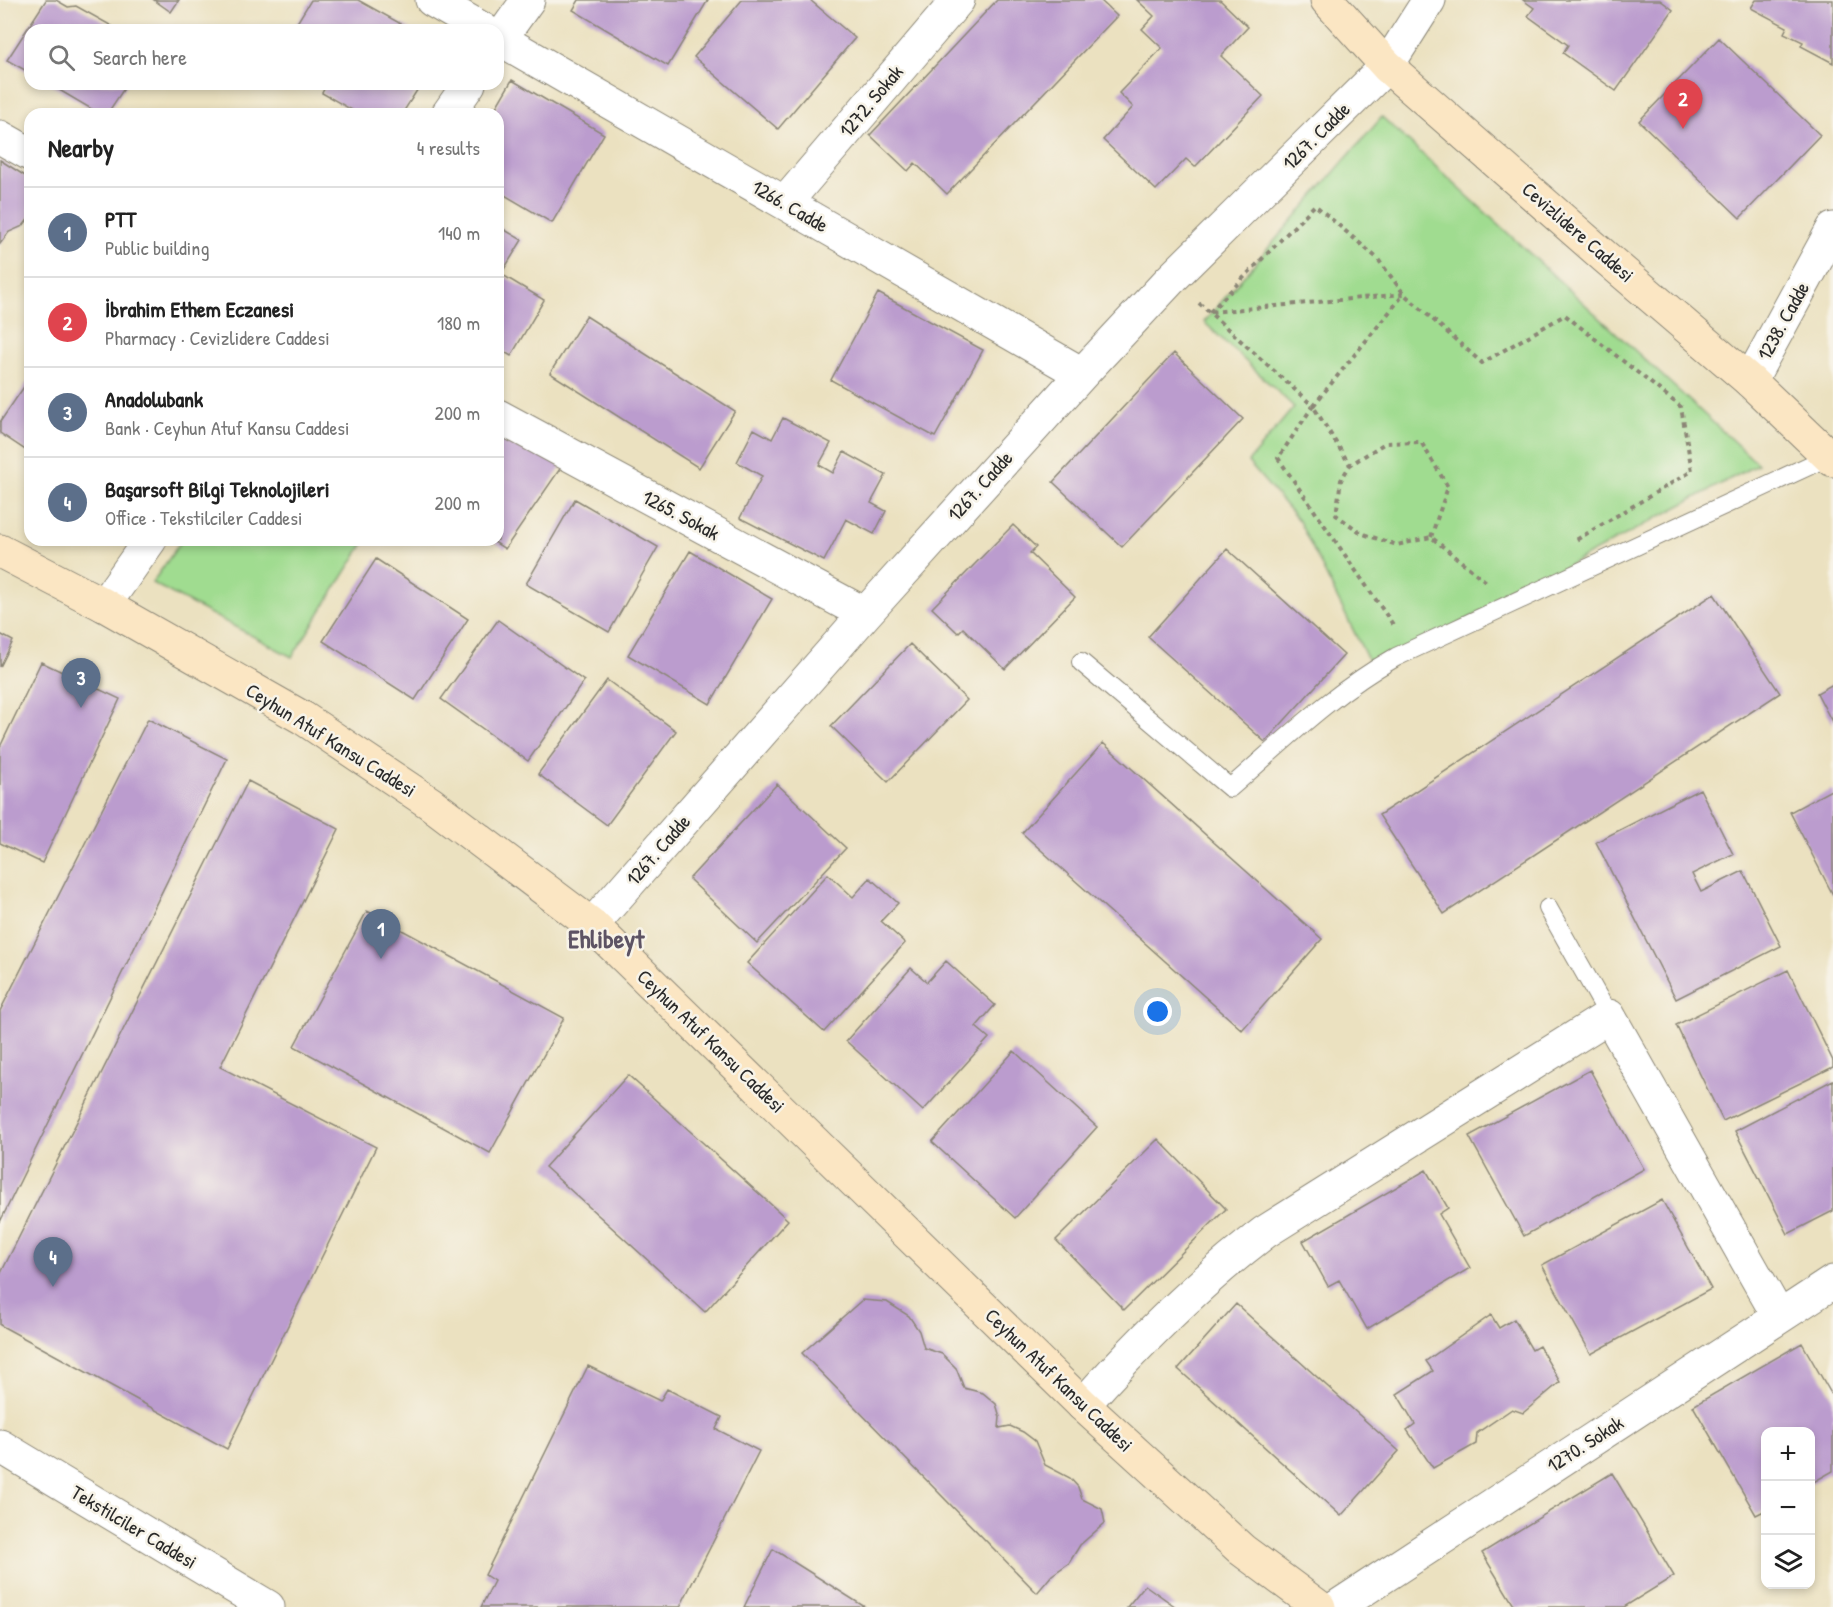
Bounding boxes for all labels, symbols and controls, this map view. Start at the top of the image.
search box [24,24,504,90]
icon: search [45,41,78,74]
text: Search here [93,42,187,72]
street label: 1272. Sokak [832,59,909,142]
pin: 2 [1664,80,1702,129]
street label: 1267. Cadde [1276,96,1356,176]
text: Nearby [48,130,114,165]
text: 4 results [417,134,480,161]
street label: 1266. Cadde [747,173,833,238]
street label: Cevizlidere Caddesi [1517,175,1640,288]
text: PTT [105,204,136,234]
text: 1 [64,219,71,246]
text: 140 m [438,219,480,246]
text: Public building [105,234,209,261]
street label: 1238. Cadde [1750,277,1815,365]
text: İbrahim Ethem Eczanesi [105,294,294,324]
text: 2 [63,309,72,336]
text: 180 m [437,309,480,336]
text: Pharmacy · Cevizlidere Caddesi [105,324,330,351]
text: Anadolubank [105,384,203,414]
text: 3 [63,399,72,426]
text: 200 m [435,399,480,426]
text: Bank · Ceyhun Atuf Kansu Caddesi [105,414,350,441]
street label: 1267. Cadde [941,445,1018,527]
text: Başarsoft Bilgi Teknolojileri [105,474,330,504]
street label: 1265. Sokak [638,483,724,546]
text: 4 [64,489,71,516]
text: 200 m [435,489,480,516]
text: Office · Tekstilciler Caddesi [105,504,302,531]
pin: 3 [62,658,100,708]
street label: Ceyhun Atuf Kansu Caddesi [241,676,422,803]
street label: 1267. Cadde [619,808,696,891]
pin: 1 [362,910,400,959]
district label: Ehlibeyt [568,921,645,957]
street label: Ceyhun Atuf Kansu Caddesi [631,963,791,1118]
your location [1143,997,1172,1026]
pin: 4 [34,1238,72,1287]
street label: Ceyhun Atuf Kansu Caddesi [979,1302,1139,1457]
street label: 1270. Sokak [1541,1409,1628,1478]
map controls [1761,1427,1815,1589]
button: + [1761,1427,1815,1481]
street label: Tekstilciler Caddesi [66,1478,202,1575]
button: − [1761,1481,1815,1535]
button: layers [1761,1535,1815,1589]

